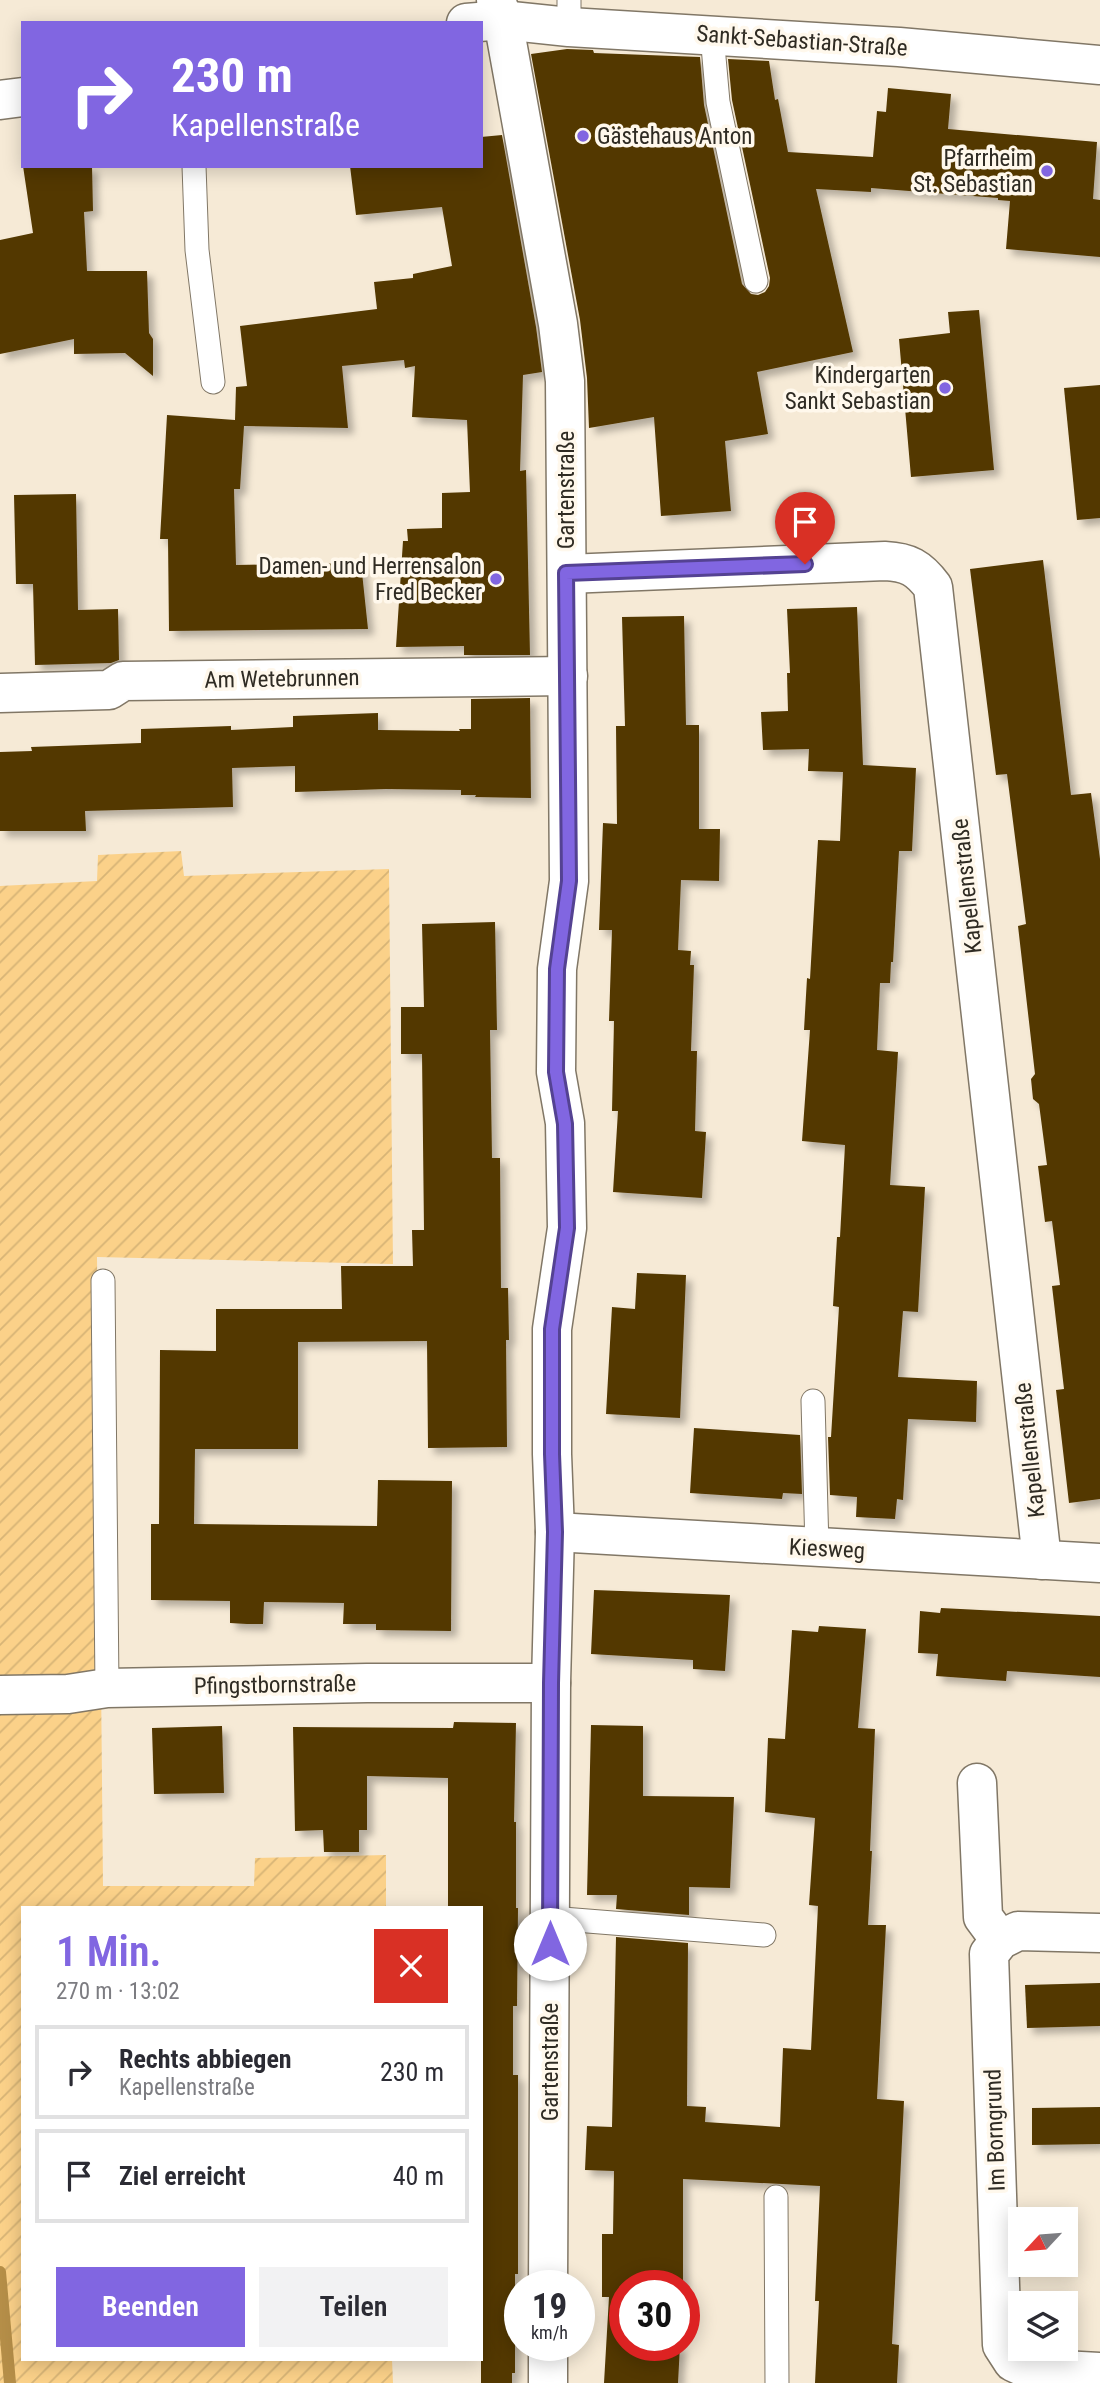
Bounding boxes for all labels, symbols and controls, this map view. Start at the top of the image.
street label: Sankt-Sebastian-Straße [696,20,908,62]
text: 230 m [171,47,293,104]
icon: right [56,49,147,140]
text: Kapellenstraße [171,106,360,144]
place label: Gästehaus Anton [597,123,752,150]
marker: Gästehaus Anton [575,128,591,144]
place label: Pfarrheim St. Sebastian [913,145,1033,198]
marker: Pfarrheim St. Sebastian [1039,163,1055,179]
place label: Kindergarten Sankt Sebastian [785,362,931,415]
marker: Kindergarten Sankt Sebastian [937,380,953,396]
street label: Gartenstraße [553,431,580,549]
pin [775,492,835,564]
icon: arrive [786,503,824,541]
place label: Damen- und Herrensalon Fred Becker [258,553,482,606]
marker: Damen- und Herrensalon Fred Becker [488,571,504,587]
street label: Am Wetebrunnen [204,664,360,694]
street label: Kapellenstraße [946,817,988,955]
street label: Kapellenstraße [1009,1381,1051,1519]
street label: Kiesweg [788,1534,866,1564]
street label: Pfingstbornstraße [194,1670,356,1700]
position arrow [513,1907,587,1981]
text: 1 Min. [56,1927,162,1976]
button: close [374,1929,448,2003]
text: 270 m · 13:02 [56,1978,180,2005]
street label: Gartenstraße [537,2003,564,2121]
text: Rechts abbiegen [119,2044,292,2074]
icon: right [60,2053,98,2091]
text: 230 m [380,2057,444,2087]
street label: Im Borngrund [979,2068,1011,2192]
text: Kapellenstraße [119,2074,255,2101]
icon: arrive [60,2157,98,2195]
text: Ziel erreicht [119,2161,245,2191]
text: 40 m [393,2161,444,2191]
north arrow [1008,2207,1078,2277]
map controls [1008,2207,1078,2361]
button: Beenden [56,2267,245,2347]
button: Teilen [259,2267,448,2347]
speed limit sign: 30 [609,2270,700,2361]
text: 19 [532,2286,567,2327]
button: layers [1008,2291,1078,2361]
text: km/h [531,2322,568,2343]

